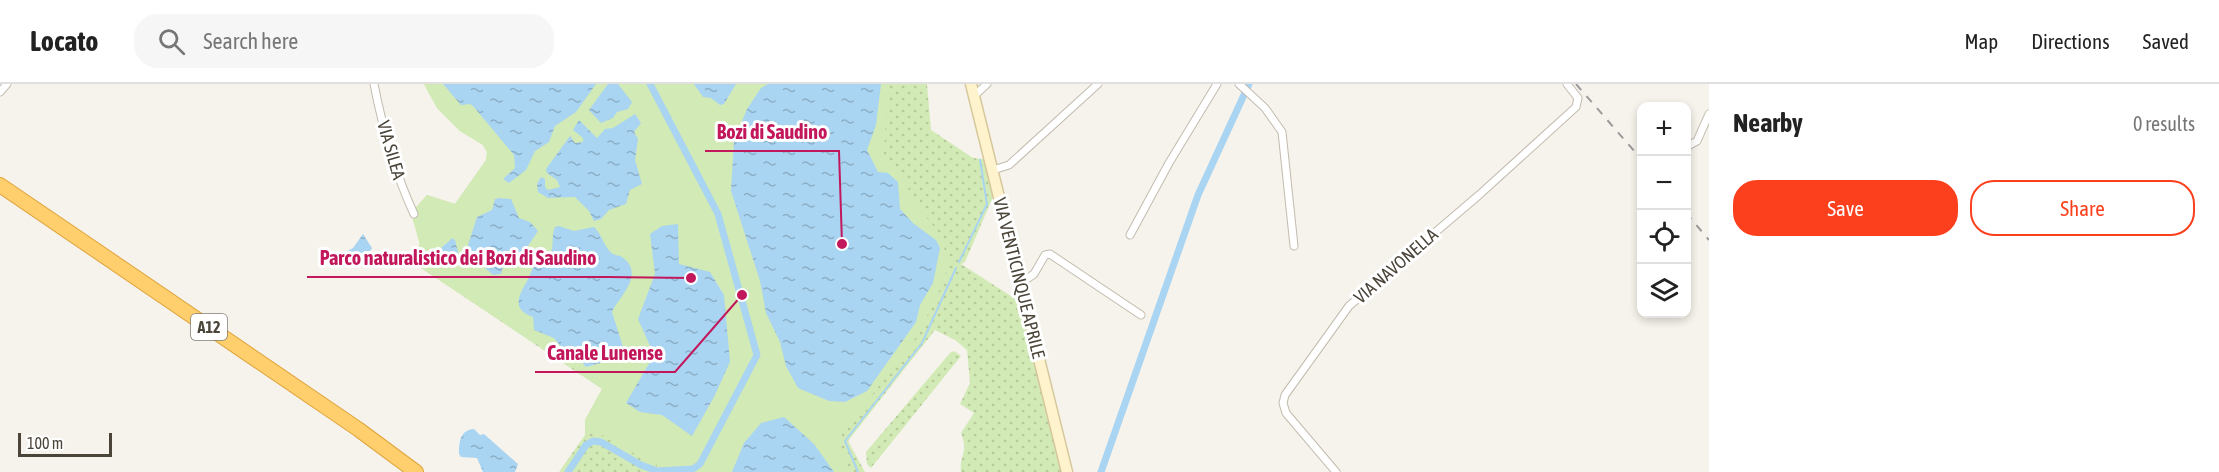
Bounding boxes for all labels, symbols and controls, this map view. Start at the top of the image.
search box [134,14,554,68]
text: Locato [30,25,98,57]
icon: search [155,25,188,58]
text: Search here [203,28,298,54]
text: Map [1964,29,1998,53]
text: Directions [2031,29,2110,53]
text: Saved [2143,29,2189,53]
map controls [1637,102,1691,318]
button: + [1637,102,1691,156]
text: Nearby [1733,108,1803,138]
text: 0 results [2133,112,2195,135]
callout: Bozi di Saudino [705,113,839,151]
street label: VIA SILEA [373,118,410,182]
text: Bozi di Saudino [717,120,827,143]
button: − [1637,156,1691,210]
button: Save [1733,180,1958,236]
button: Share [1970,180,2195,236]
street label: VIA VENTICINQUE APRILE [989,195,1050,361]
button: locate [1637,210,1691,264]
street label: VIA NAVONELLA [1350,223,1442,308]
callout: Parco naturalistico dei Bozi di Saudino [307,239,608,277]
text: Parco naturalistico dei Bozi di Saudino [320,246,596,269]
button: layers [1637,264,1691,318]
road number: A12 [191,314,227,340]
callout: Canale Lunense [535,334,675,372]
text: Canale Lunense [547,341,663,364]
scale bar [18,430,112,458]
text: 100 m [27,434,63,452]

